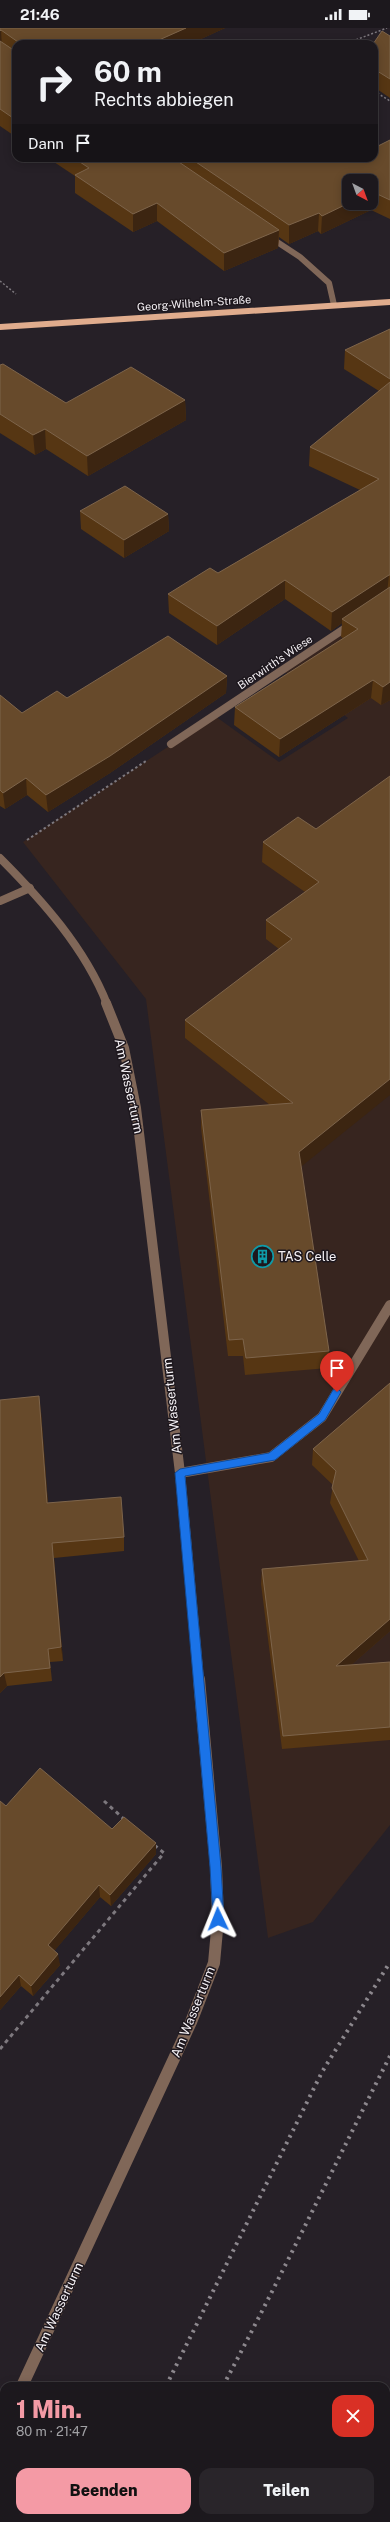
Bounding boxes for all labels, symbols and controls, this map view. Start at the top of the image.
text: 21:46 [20,6,60,23]
text: 60 m [94,55,162,88]
icon: right [28,56,80,108]
text: Rechts abbiegen [94,89,234,110]
icon: arrive [72,132,94,154]
text: Dann [28,135,64,152]
north arrow [342,174,378,210]
map controls [342,174,378,210]
street label: Georg-Wilhelm-Straße [136,293,252,313]
street label: Bierwirth's Wiese [235,633,315,691]
street label: Am Wasserturm [112,1037,146,1135]
building icon: TAS Celle [250,1243,276,1269]
place label: TAS Celle [278,1249,337,1264]
pin [320,1351,354,1392]
street label: Am Wasserturm [159,1357,185,1455]
icon: arrive [326,1357,348,1379]
position arrow [197,1898,239,1940]
street label: Am Wasserturm [168,1964,218,2060]
street label: Am Wasserturm [32,2260,86,2354]
text: 1 Min. [16,2395,82,2423]
button: close [332,2395,374,2437]
text: 80 m · 21:47 [16,2424,88,2439]
button: Beenden [16,2468,191,2514]
button: Teilen [199,2468,374,2514]

